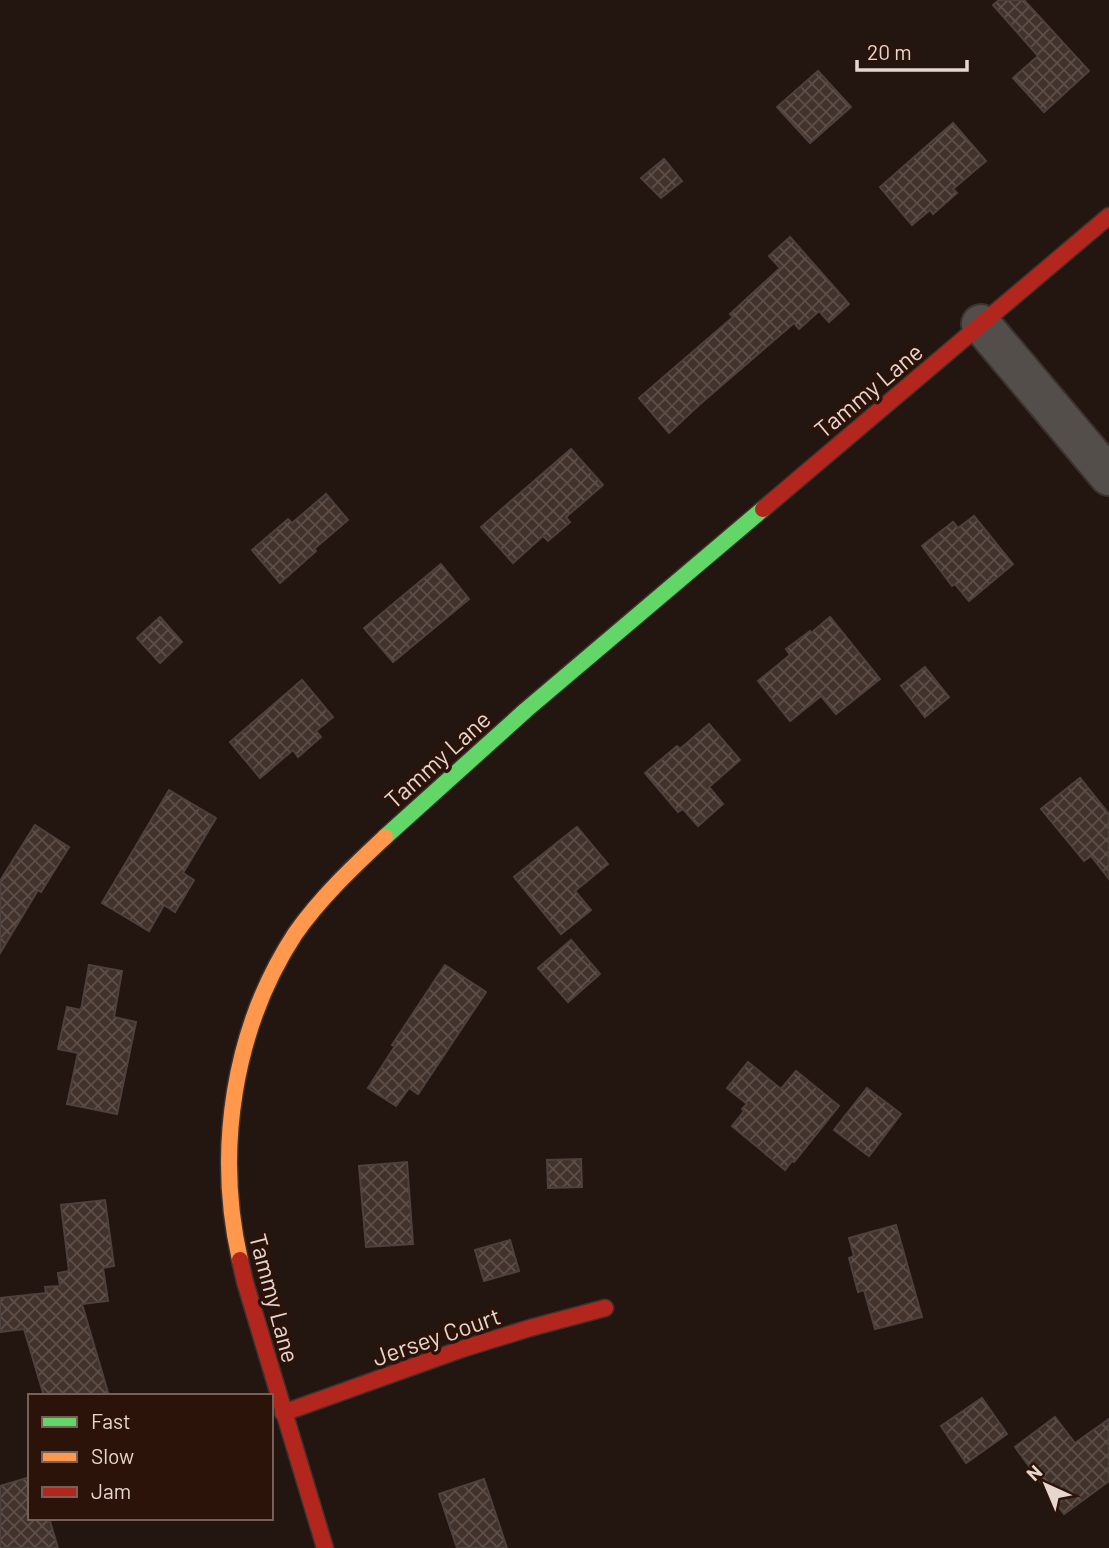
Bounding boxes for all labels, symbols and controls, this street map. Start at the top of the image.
scale bar [857,28,967,72]
text: 20 m [867,39,912,64]
street label: Tammy Lane [808,336,928,444]
street label: Tammy Lane [378,704,496,814]
street label: Tammy Lane [244,1230,306,1366]
street label: Jersey Court [368,1301,504,1371]
legend [28,1394,273,1520]
text: Fast [91,1408,131,1433]
text: Slow [91,1443,134,1468]
north arrow [1011,1450,1081,1520]
text: N [1021,1460,1046,1485]
text: Jam [91,1478,131,1503]

